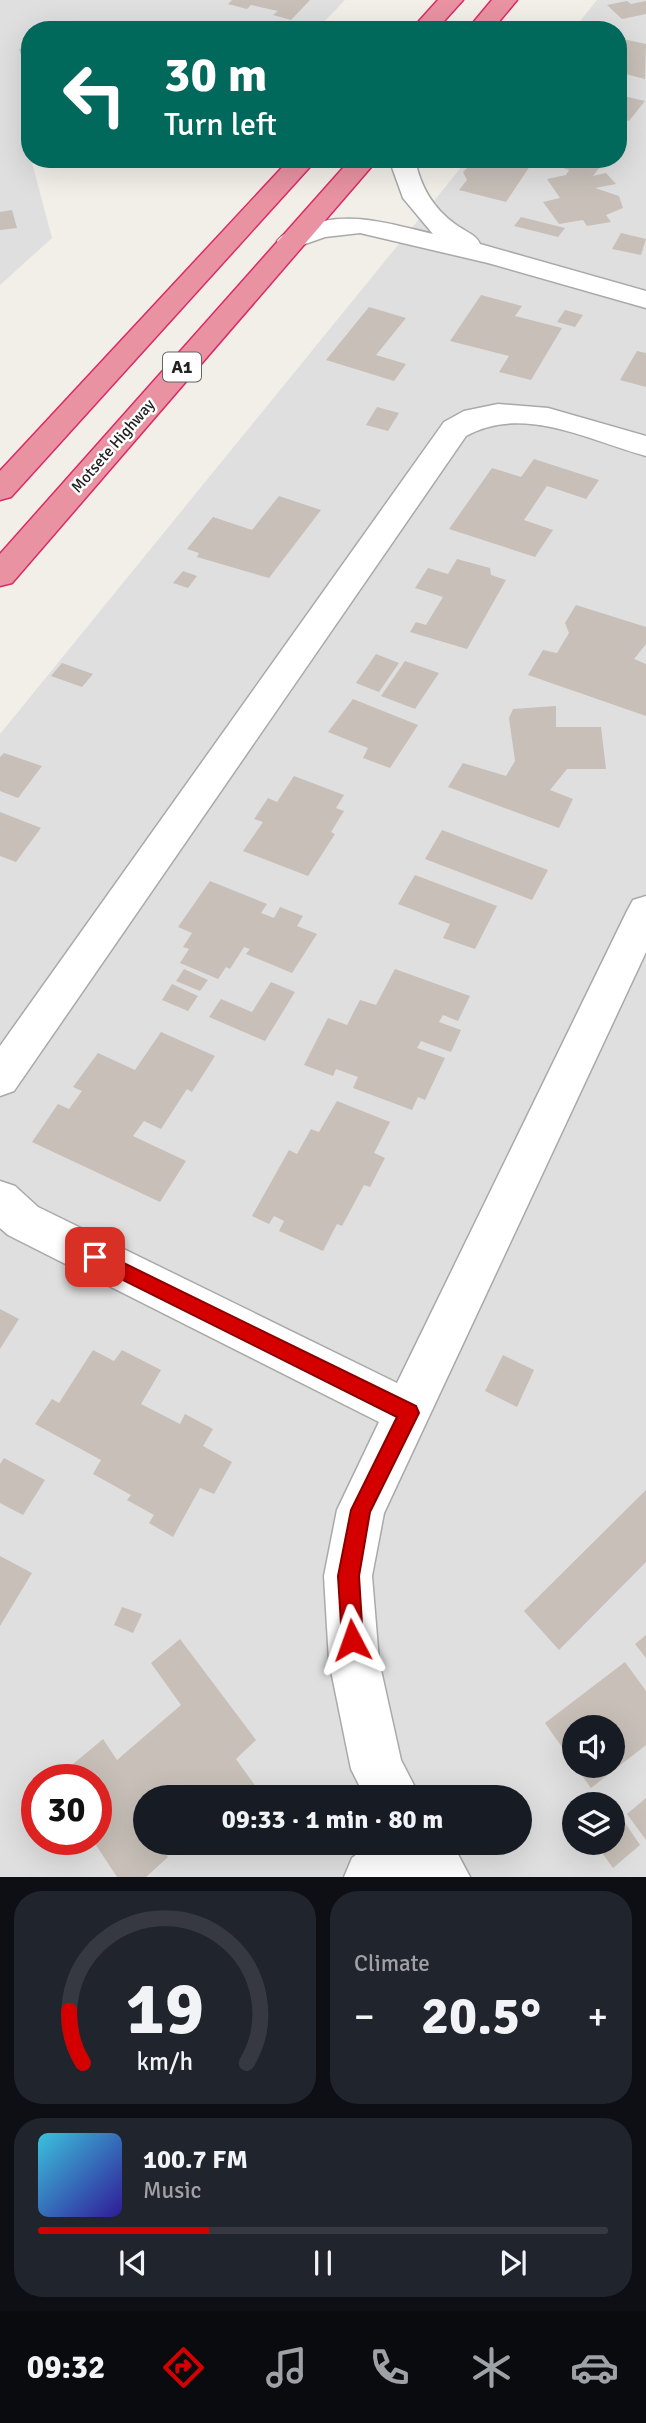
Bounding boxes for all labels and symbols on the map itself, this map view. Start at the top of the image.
road number: A1 [163,352,201,382]
street label: Motsete Highway [67,395,159,497]
pin [65,1227,125,1287]
position arrow [315,1603,389,1677]
speed limit sign: 30 [21,1764,112,1855]

